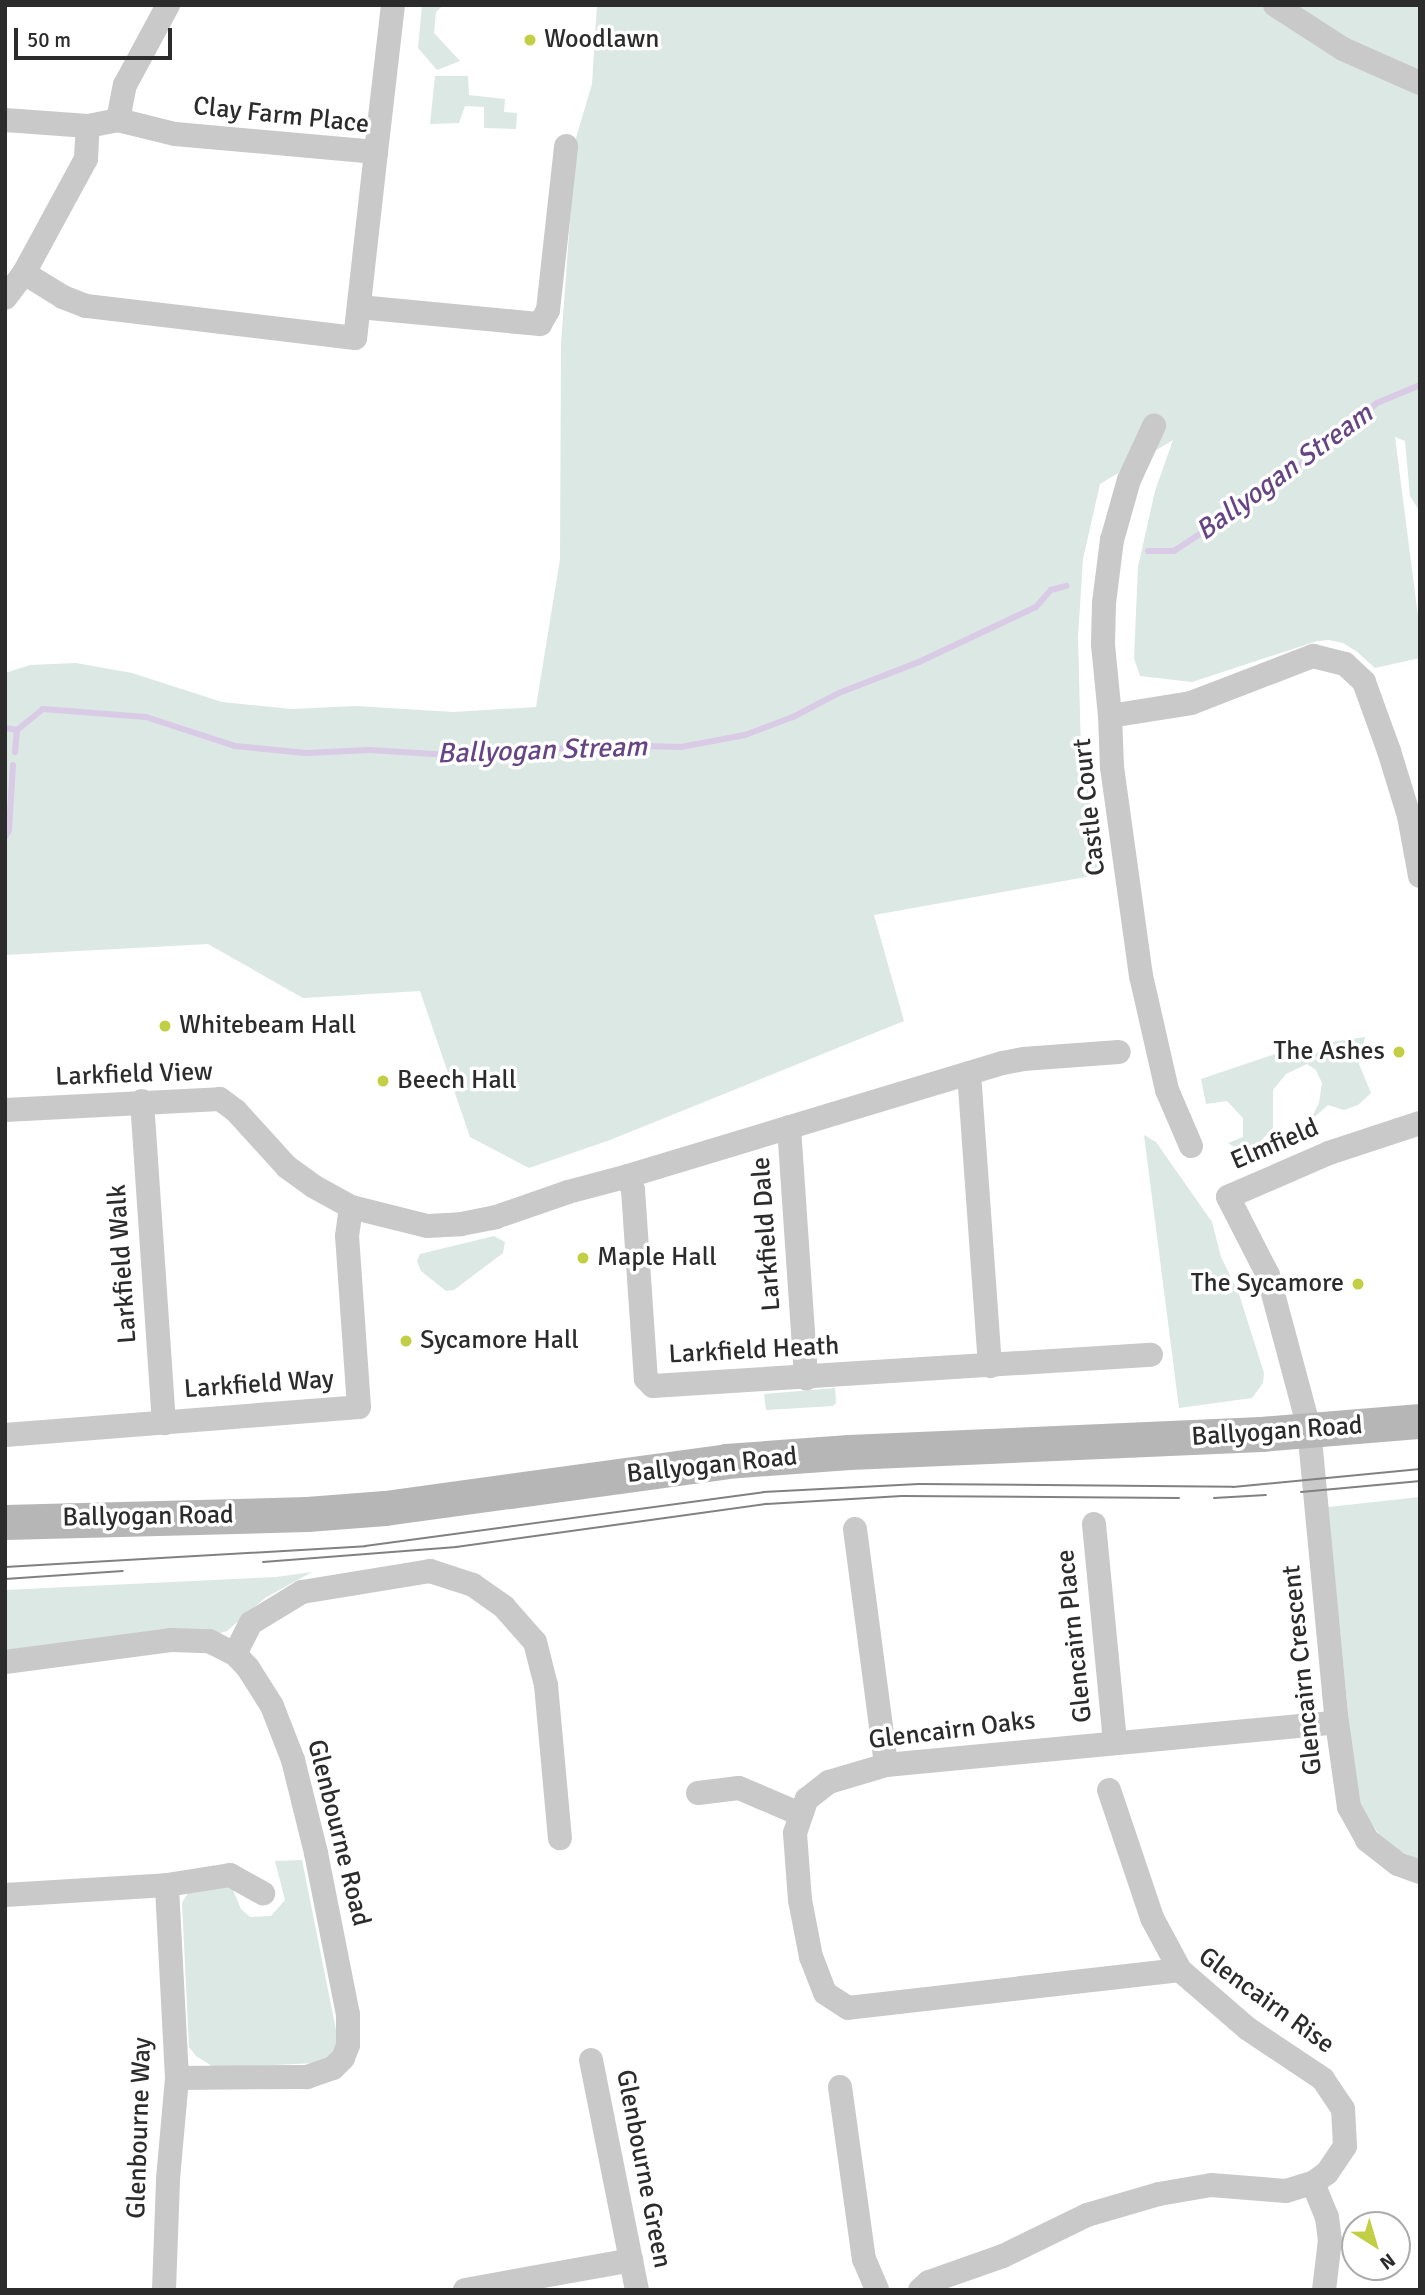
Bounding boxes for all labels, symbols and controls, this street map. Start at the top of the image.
scale bar [18,14,175,58]
place label: Woodlawn [544,24,659,56]
text: 50 m [27,27,71,53]
marker: Woodlawn [522,32,538,48]
street label: Clay Farm Place [192,91,370,141]
water label: Ballyogan Stream [1189,397,1379,547]
water label: Ballyogan Stream [436,730,648,770]
street label: Castle Court [1067,737,1113,877]
place label: Whitebeam Hall [179,1010,356,1042]
marker: Whitebeam Hall [157,1018,173,1034]
place label: The Ashes [1273,1036,1385,1068]
marker: The Ashes [1391,1044,1407,1060]
street label: Larkfield View [55,1057,213,1093]
place label: Beech Hall [397,1065,517,1097]
marker: Beech Hall [375,1073,391,1089]
street label: Elmfield [1226,1113,1324,1177]
street label: Larkfield Dale [746,1156,788,1312]
street label: Larkfield Walk [102,1184,144,1344]
place label: Maple Hall [597,1242,717,1274]
marker: Maple Hall [575,1250,591,1266]
place label: The Sycamore [1191,1268,1344,1300]
marker: The Sycamore [1350,1276,1366,1292]
place label: Sycamore Hall [420,1325,579,1357]
street label: Larkfield Heath [668,1331,840,1371]
marker: Sycamore Hall [398,1333,414,1349]
street label: Larkfield Way [183,1364,335,1406]
street label: Ballyogan Road [1190,1410,1364,1454]
street label: Ballyogan Road [625,1442,799,1490]
street label: Ballyogan Road [62,1500,234,1534]
street label: Glencairn Place [1050,1548,1100,1724]
street label: Glencairn Crescent [1276,1563,1330,1777]
street label: Glencairn Oaks [867,1705,1037,1757]
street label: Glenbourne Road [300,1737,376,1929]
street label: Glencairn Rise [1192,1941,1340,2061]
street label: Glenbourne Way [121,2037,159,2219]
street label: Glenbourne Green [608,2067,678,2271]
north arrow [1341,2211,1411,2281]
text: N [1375,2248,1400,2275]

